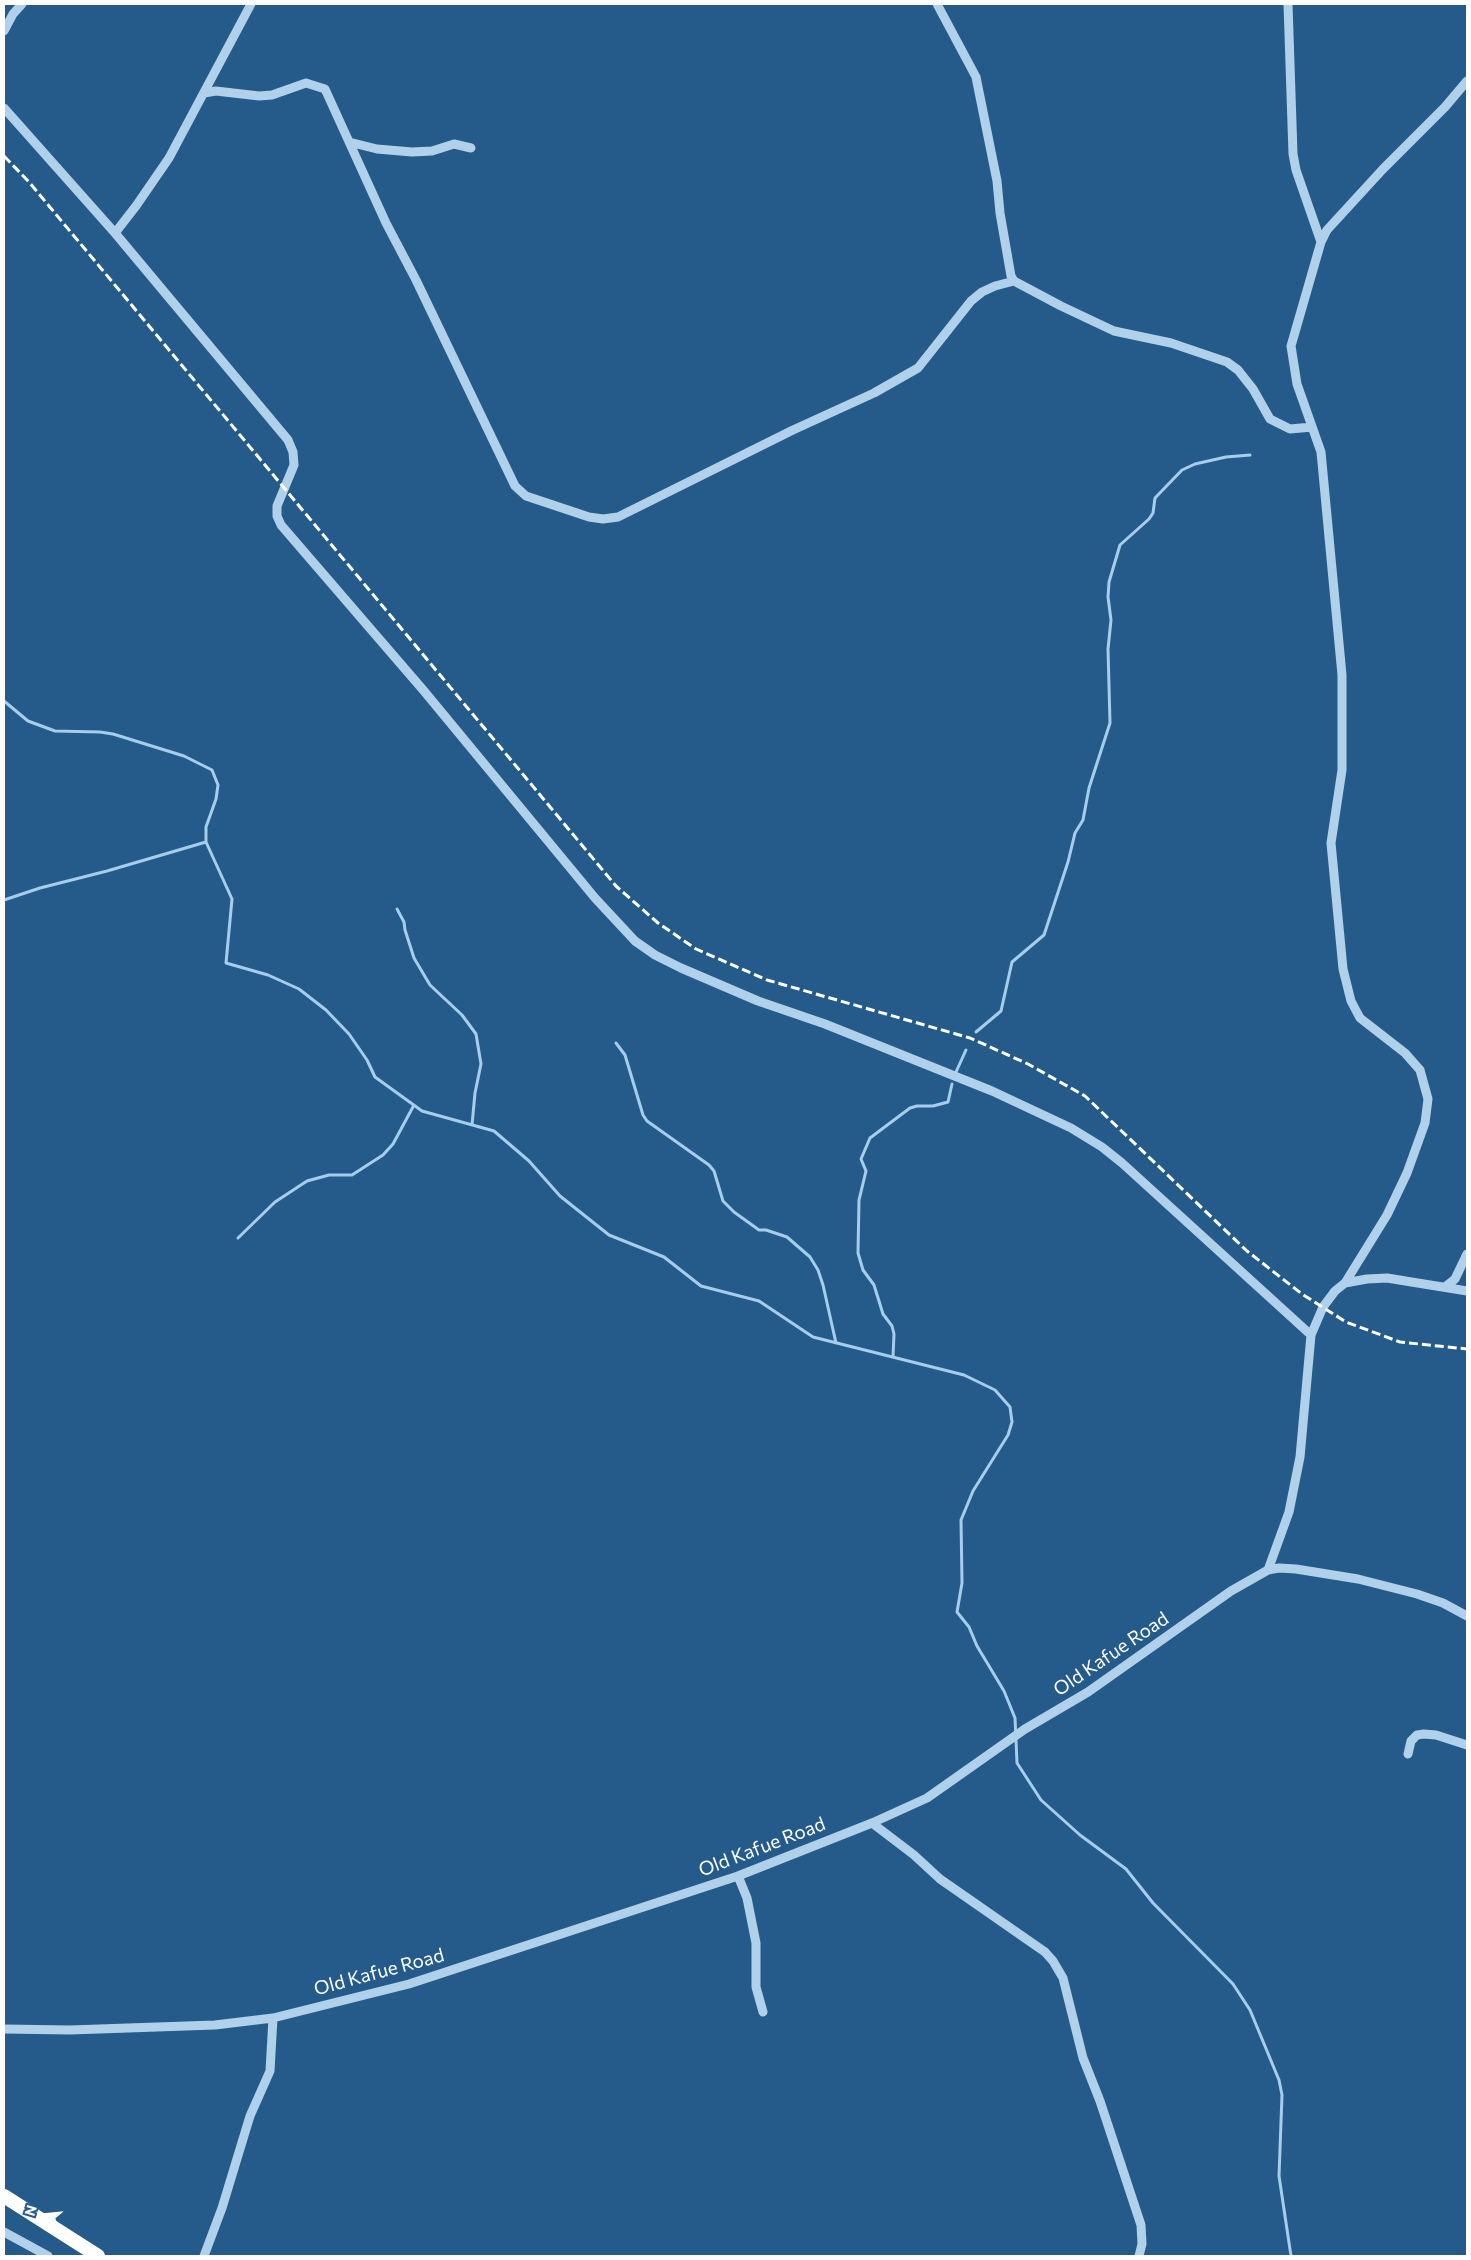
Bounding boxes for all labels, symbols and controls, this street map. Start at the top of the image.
street label: Old Kafue Road [1049,1607,1173,1701]
street label: Old Kafue Road [695,1812,829,1882]
street label: Old Kafue Road [311,1944,447,2000]
north arrow [20,2190,70,2240]
text: N [21,2203,40,2218]

